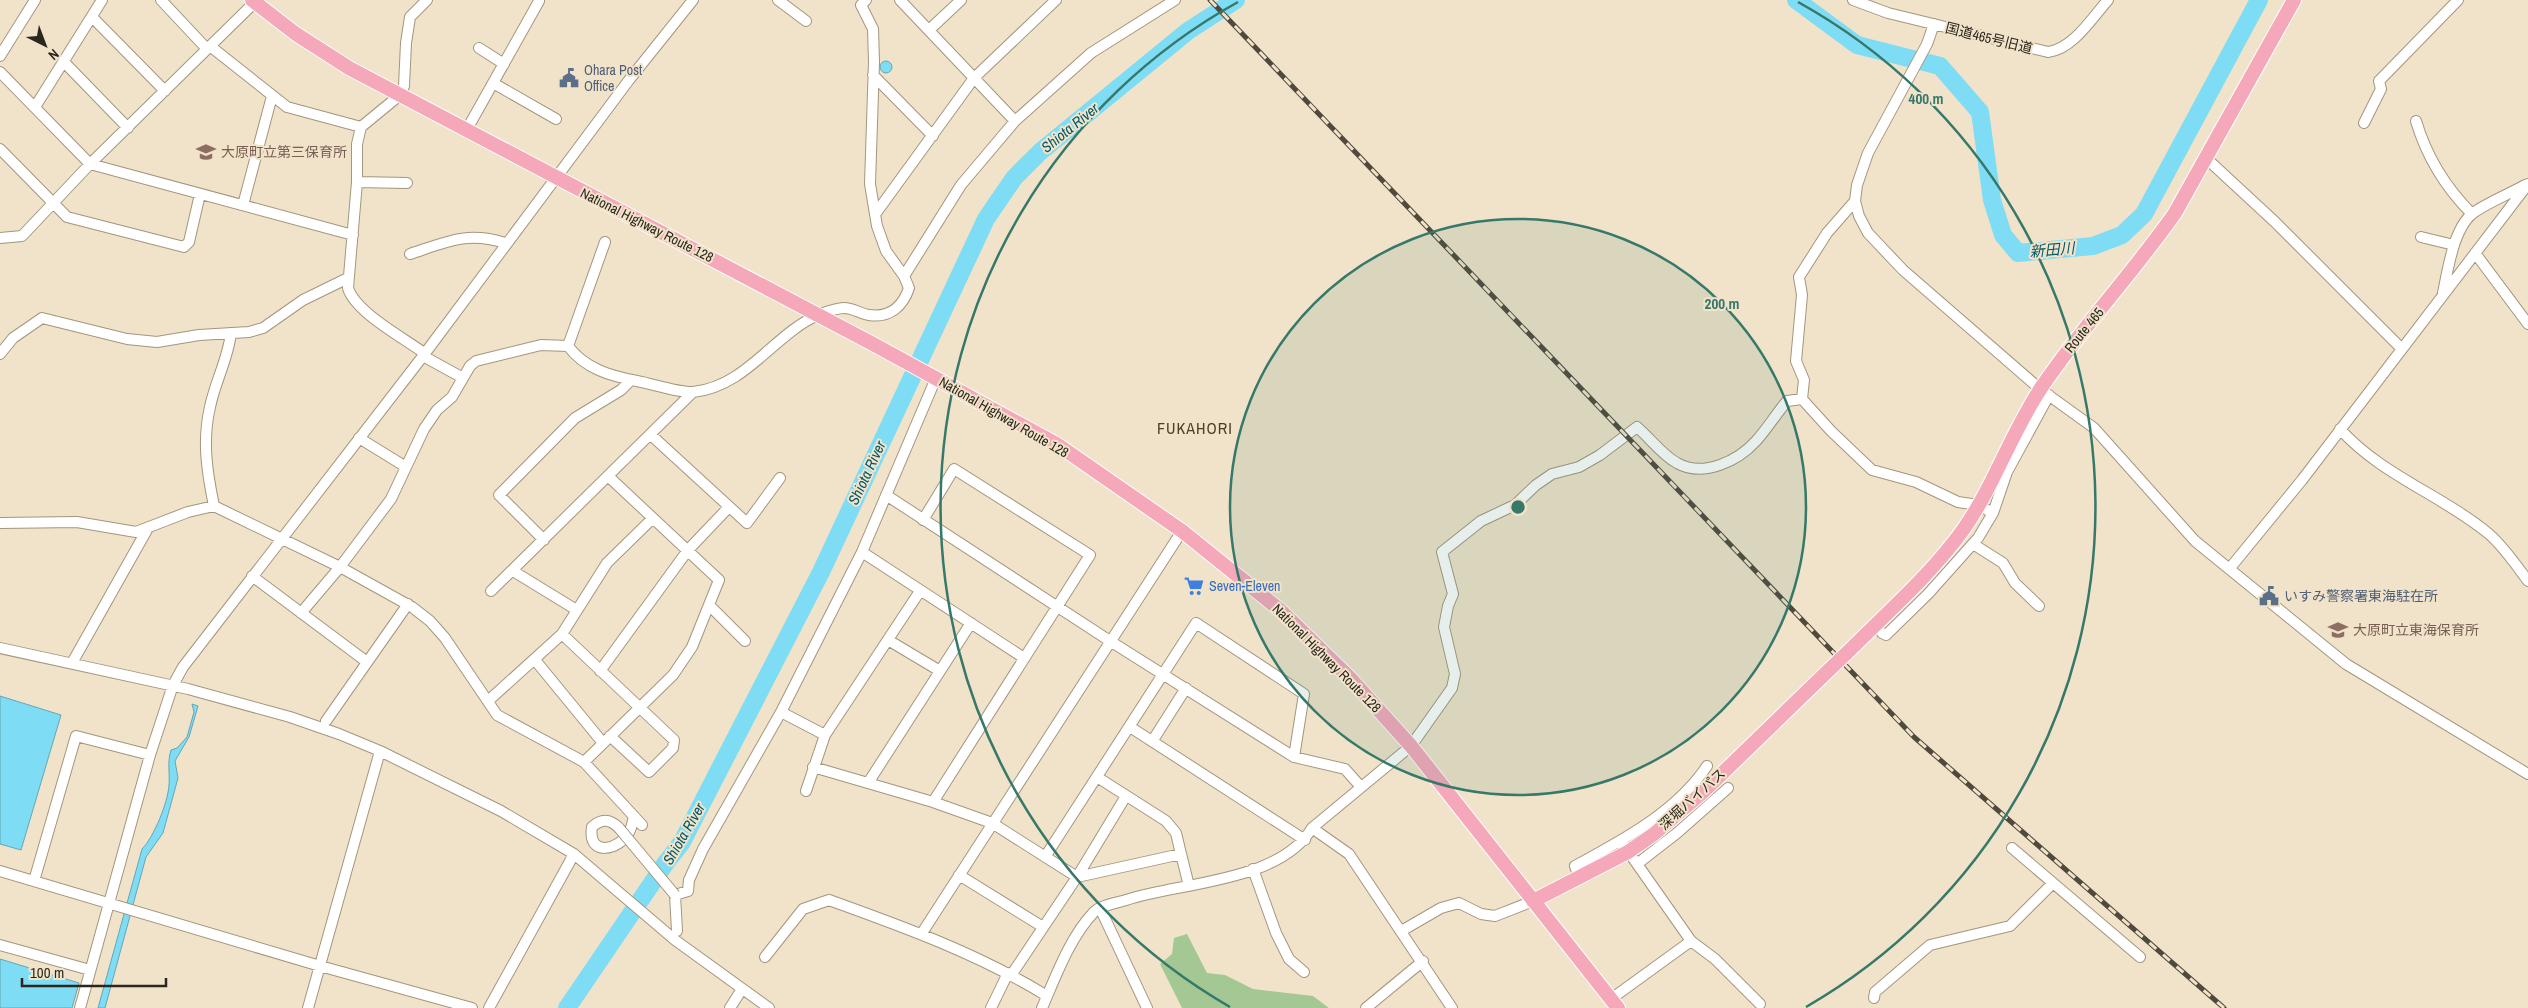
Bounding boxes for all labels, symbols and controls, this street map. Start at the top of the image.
street label: 国道465号旧道 [1944,18,2034,58]
north arrow [20,20,70,70]
text: N [45,45,63,64]
place label: Ohara Post Office [584,61,642,95]
public building icon: Ohara Post Office [558,67,580,89]
text: 400 m [1909,88,1943,109]
water label: Shiota River [1037,97,1104,157]
school or university icon: 大原町立第三保育所 [195,141,217,163]
place label: 大原町立第三保育所 [221,143,347,161]
street label: National Highway Route 128 [578,184,716,266]
water label: 新田川 [2029,237,2077,262]
text: 200 m [1705,293,1739,314]
street label: Route 465 [2060,304,2108,356]
street label: National Highway Route 128 [936,373,1072,461]
district label: FUKAHORI [1157,417,1233,439]
water label: Shiota River [843,437,891,508]
centre of rings [1509,498,1527,516]
supermarket icon: Seven-Eleven [1183,575,1205,597]
place label: Seven-Eleven [1209,577,1280,595]
public building icon: いすみ警察署東海駐在所 [2258,585,2280,607]
place label: いすみ警察署東海駐在所 [2284,587,2438,605]
street label: National Highway Route 128 [1269,600,1385,716]
school or university icon: 大原町立東海保育所 [2327,619,2349,641]
place label: 大原町立東海保育所 [2353,621,2479,639]
street label: 深堀バイパス [1655,764,1729,834]
water label: Shiota River [657,798,710,869]
scale bar [22,956,166,988]
text: 100 m [30,962,64,983]

